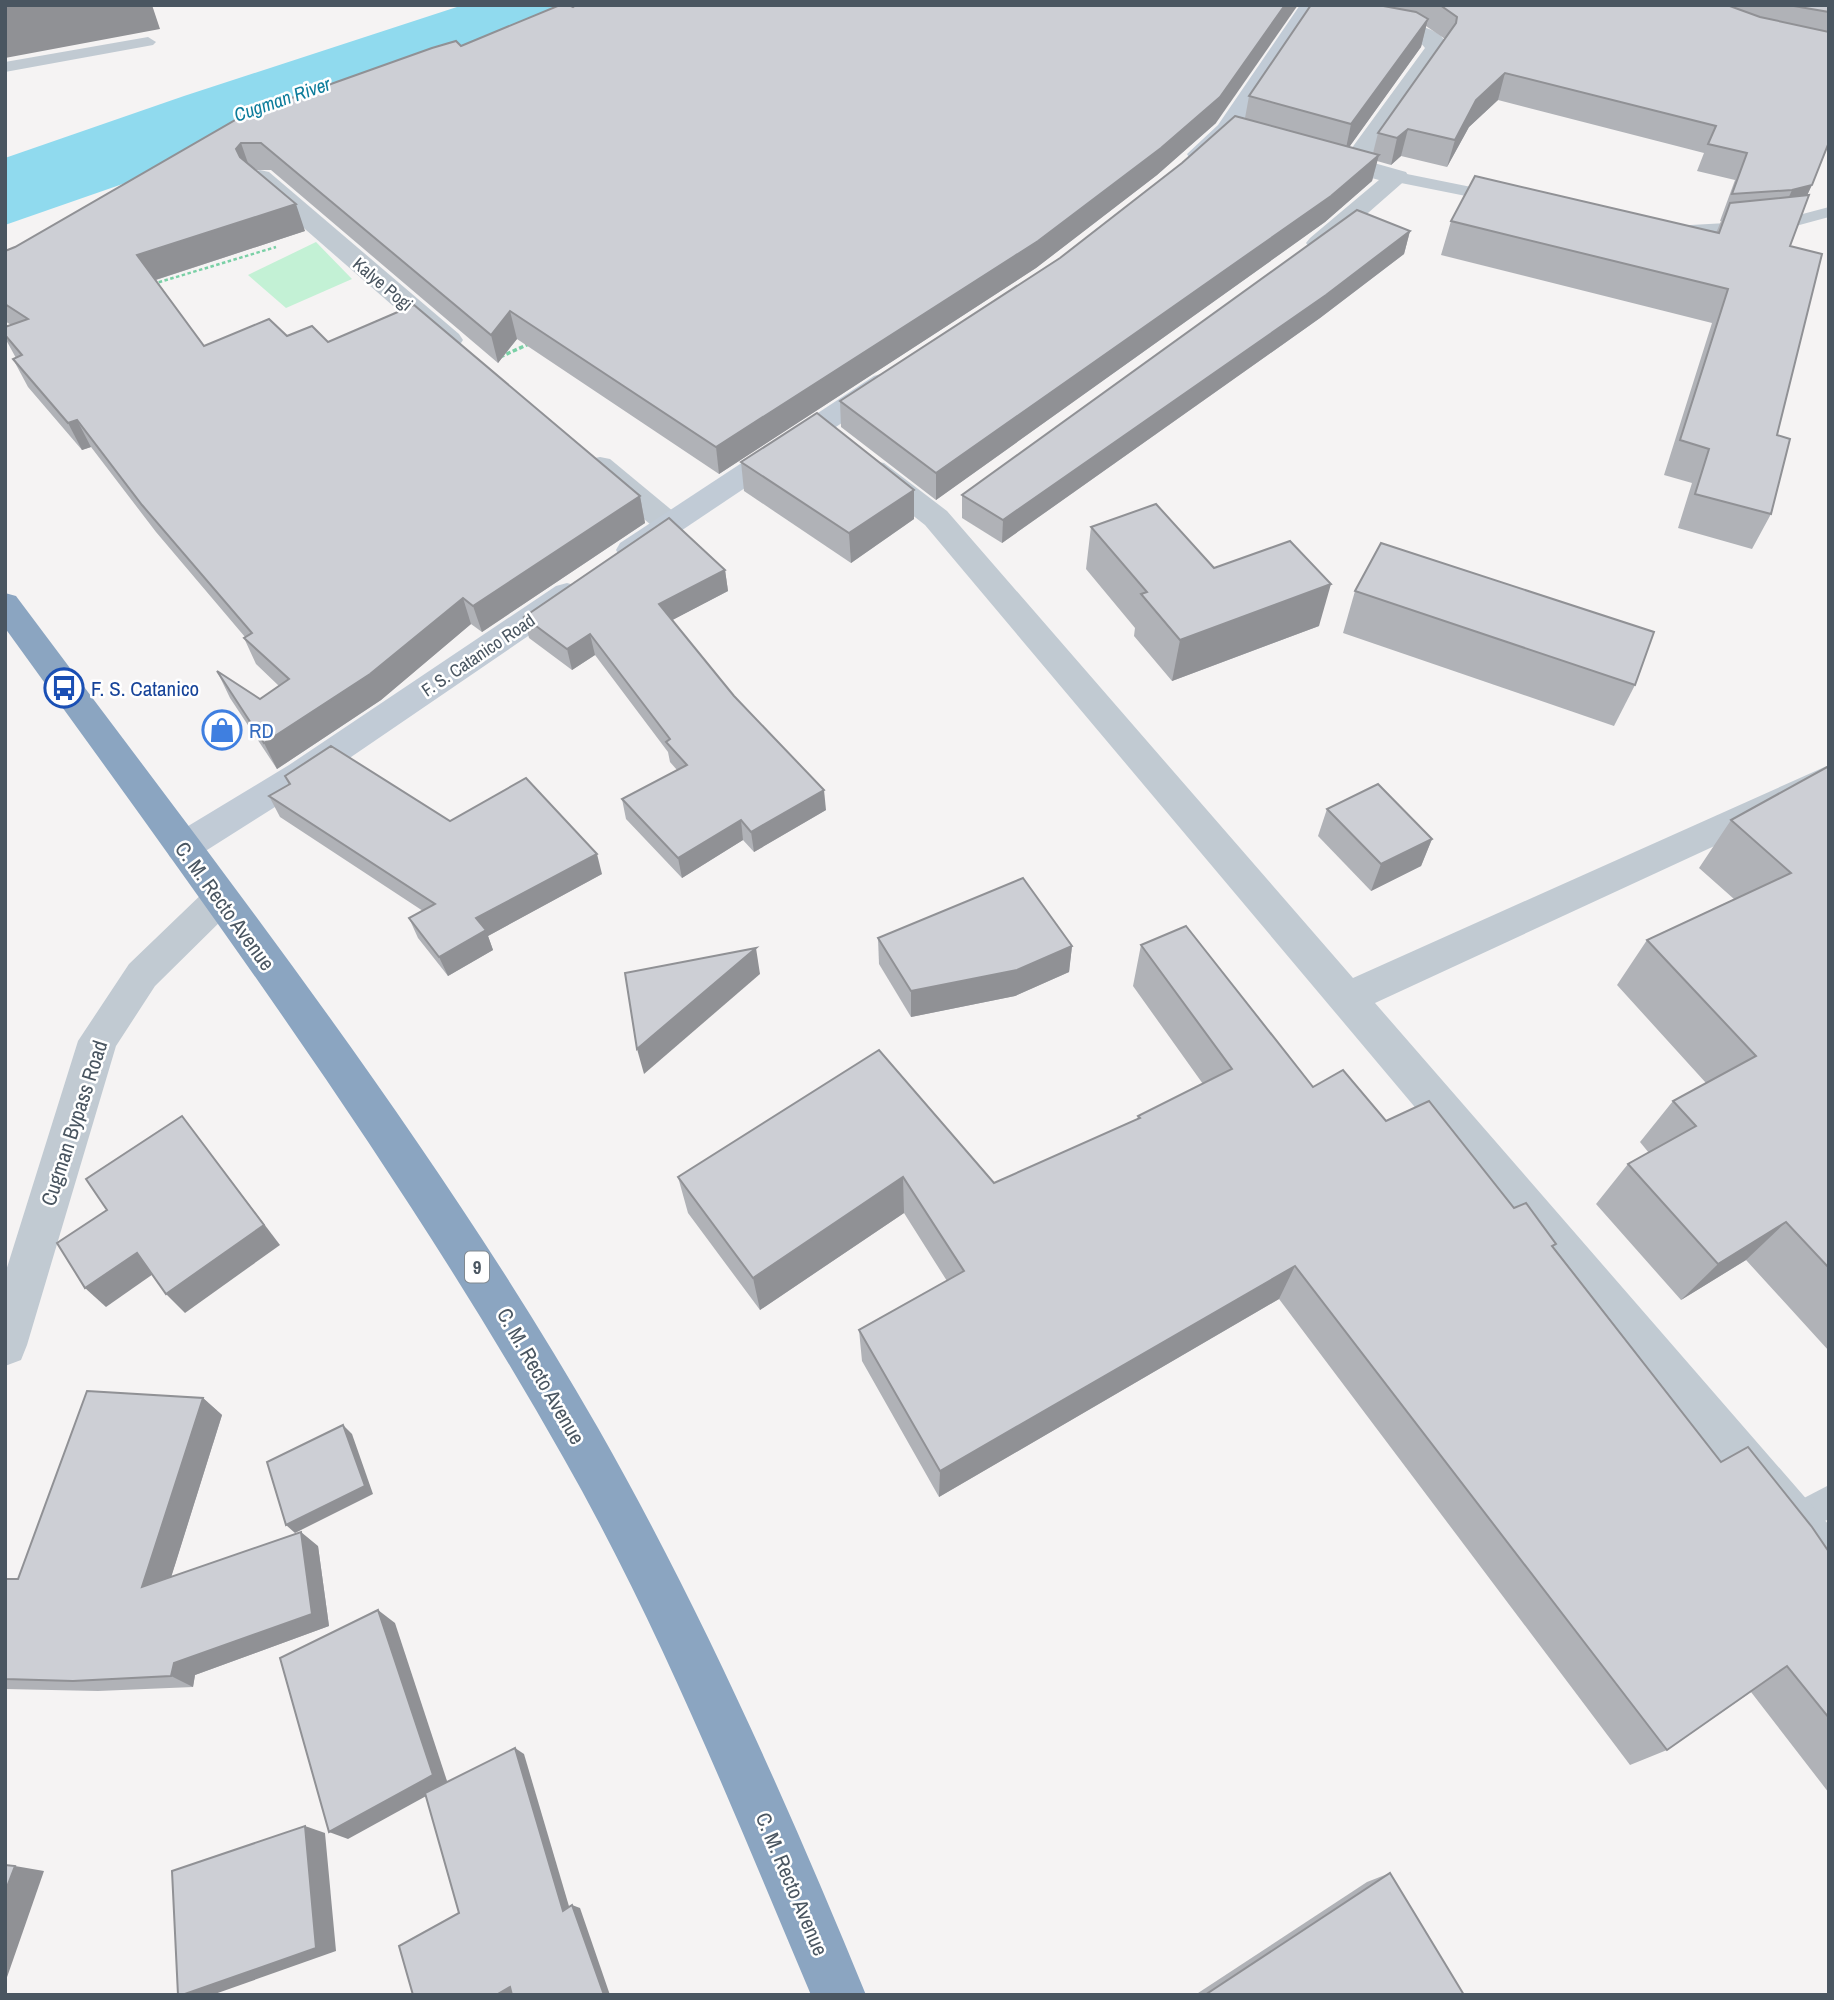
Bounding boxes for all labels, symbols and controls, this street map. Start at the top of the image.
water label: Cugman River [230,70,334,128]
street label: Kalye Pogi [348,251,418,317]
street label: F. S. Catanico Road [416,608,540,702]
bus stop icon: F. S. Catanico [43,667,85,709]
place label: F. S. Catanico [91,674,199,703]
shop icon: RD [201,709,243,751]
place label: RD [249,716,274,745]
street label: C. M. Recto Avenue [168,836,282,976]
street label: Cugman Bypass Road [34,1037,114,1209]
road number: 9 [465,1252,489,1282]
street label: C. M. Recto Avenue [490,1303,592,1449]
street label: C. M. Recto Avenue [749,1808,835,1960]

